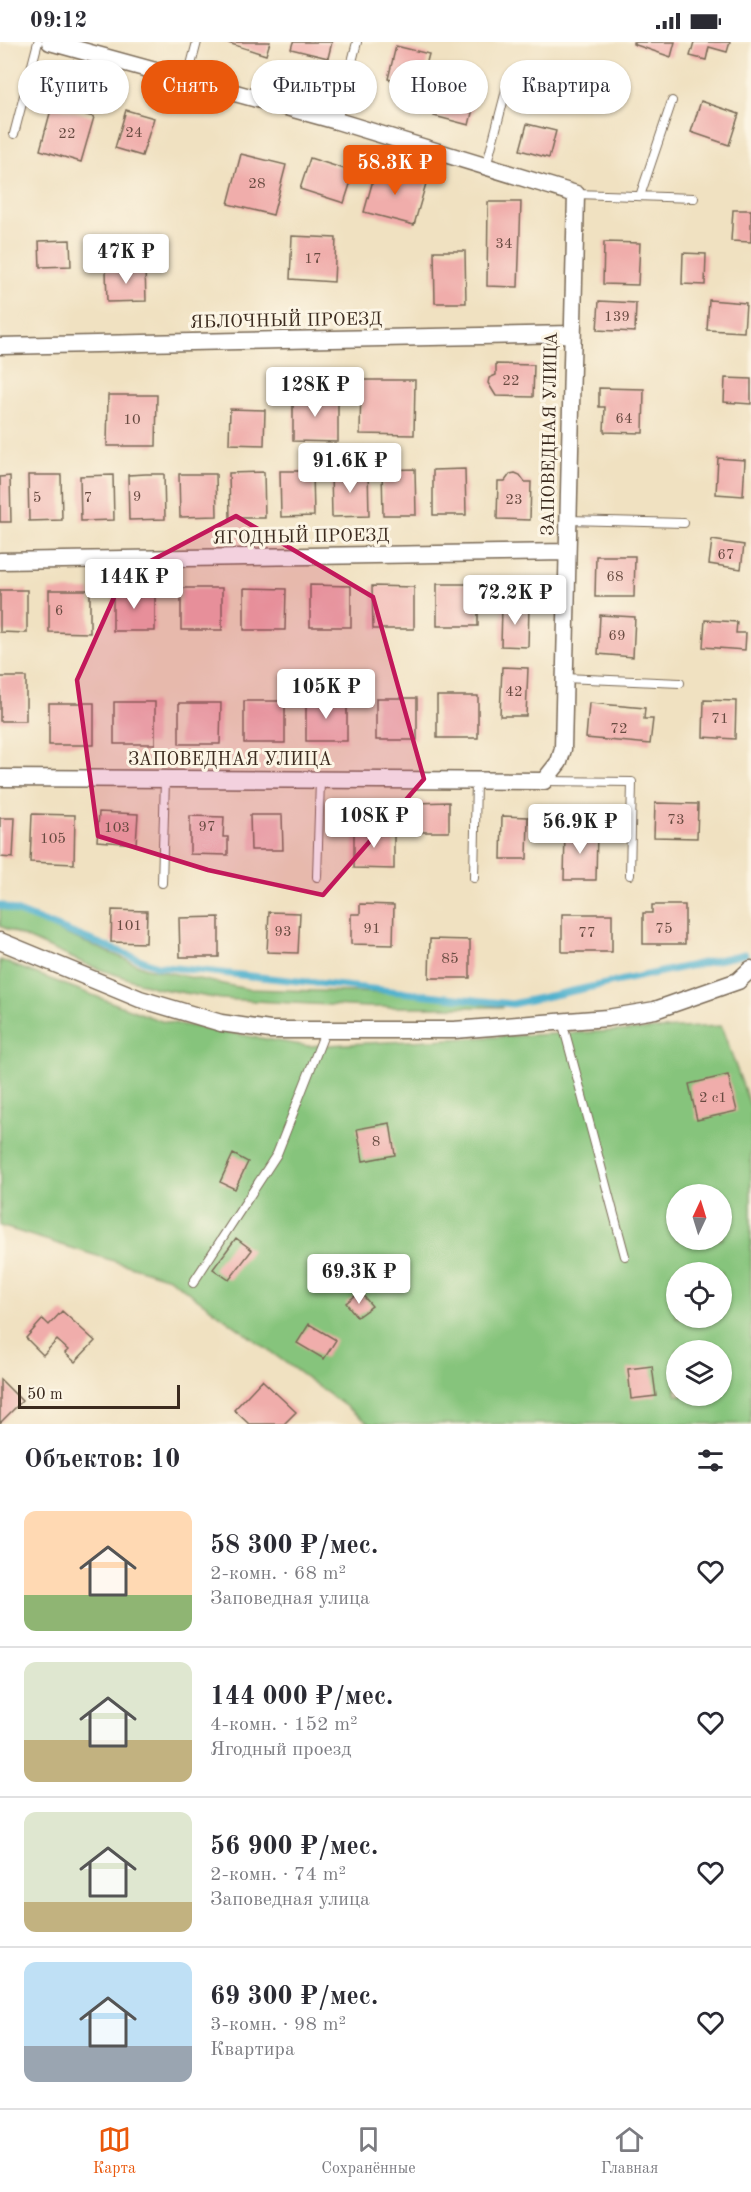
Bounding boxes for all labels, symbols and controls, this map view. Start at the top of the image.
text: 09:12 [30,10,87,32]
chip: Купить [18,60,129,114]
chip: Снять [141,60,239,114]
chip: Фильтры [251,60,377,114]
chip: Новое [389,60,488,114]
chip: Квартира [500,60,631,114]
house number: 24 [125,126,143,141]
house number: 22 [58,127,76,142]
pin: 58.3K ₽ [340,145,450,196]
text: 58.3K ₽ [357,154,433,174]
house number: 28 [248,177,266,192]
pin: 47K ₽ [84,234,168,285]
house number: 34 [495,237,513,252]
text: 47K ₽ [97,243,155,263]
house number: 17 [304,252,322,267]
street label: ЯБЛОЧНЫЙ ПРОЕЗД [190,306,382,332]
house number: 139 [604,310,630,325]
street label: ЗАПОВЕДНАЯ УЛИЦА [539,332,561,536]
pin: 128K ₽ [266,367,364,418]
house number: 22 [502,374,520,389]
text: 128K ₽ [280,376,350,396]
house number: 64 [615,412,633,427]
house number: 10 [123,413,141,428]
pin: 91.6K ₽ [295,443,405,494]
text: 91.6K ₽ [312,452,388,472]
house number: 9 [133,490,141,505]
house number: 5 [33,491,41,506]
house number: 7 [84,491,92,506]
house number: 23 [505,493,523,508]
street label: ЯГОДНЫЙ ПРОЕЗД [212,522,390,548]
house number: 67 [717,548,735,563]
pin: 144K ₽ [85,559,183,610]
text: 144K ₽ [99,568,169,588]
house number: 68 [606,570,624,585]
pin: 72.2K ₽ [460,575,570,626]
text: 72.2K ₽ [477,584,553,604]
house number: 6 [55,604,63,619]
house number: 69 [608,629,626,644]
pin: 105K ₽ [277,669,375,720]
text: 105K ₽ [291,678,361,698]
house number: 42 [505,685,523,700]
house number: 71 [711,712,729,727]
house number: 72 [610,722,628,737]
street label: ЗАПОВЕДНАЯ УЛИЦА [128,751,332,769]
pin: 108K ₽ [325,798,423,849]
pin: 56.9K ₽ [525,804,635,855]
text: 108K ₽ [339,807,409,827]
text: 56.9K ₽ [542,813,618,833]
house number: 73 [667,813,685,828]
house number: 97 [198,820,216,835]
house number: 103 [104,821,130,836]
house number: 105 [40,832,66,847]
house number: 101 [116,919,142,934]
house number: 91 [363,922,381,937]
house number: 75 [655,922,673,937]
house number: 93 [274,925,292,940]
house number: 77 [578,926,596,941]
house number: 85 [441,952,459,967]
house number: 2 с1 [699,1091,727,1106]
house number: 8 [372,1135,380,1150]
north arrow [666,1184,732,1250]
map controls [666,1184,732,1406]
pin: 69.3K ₽ [304,1254,414,1305]
button: locate [666,1262,732,1328]
text: 69.3K ₽ [321,1263,397,1283]
button: layers [666,1340,732,1406]
scale bar [18,1382,180,1410]
text: 50 m [27,1387,63,1403]
icon: filters [694,1444,727,1477]
text: Объектов: 10 [24,1447,180,1473]
text: 58 300 ₽/мес. [210,1533,378,1559]
icon: home [72,1535,144,1607]
icon: heart [694,1555,727,1588]
text: 2-комн. · 68 m² [210,1564,346,1584]
text: Заповедная улица [210,1589,370,1609]
text: 144 000 ₽/мес. [210,1684,393,1710]
icon: home [72,1686,144,1758]
icon: heart [694,1706,727,1739]
text: 4-комн. · 152 m² [210,1715,358,1735]
text: Ягодный проезд [210,1740,351,1760]
text: 56 900 ₽/мес. [210,1834,378,1860]
icon: home [72,1836,144,1908]
icon: heart [694,1856,727,1889]
text: 2-комн. · 74 m² [210,1865,346,1885]
text: Заповедная улица [210,1890,370,1910]
text: 69 300 ₽/мес. [210,1984,378,2010]
icon: home [72,1986,144,2058]
icon: heart [694,2006,727,2039]
text: 3-комн. · 98 m² [210,2015,346,2035]
text: Квартира [210,2040,295,2060]
tab: Карта [93,2123,136,2179]
tab: Сохранённые [321,2123,416,2179]
tab: Главная [601,2123,658,2179]

